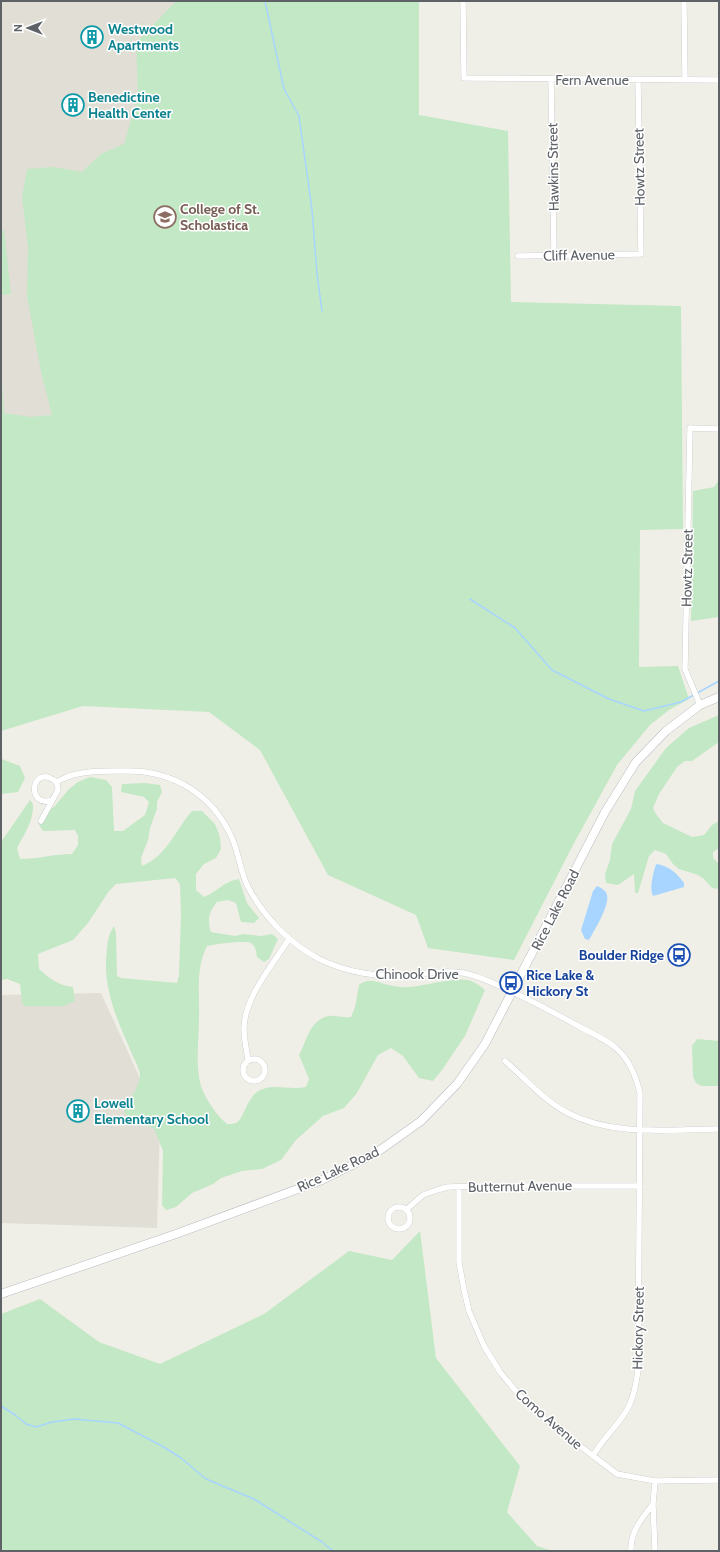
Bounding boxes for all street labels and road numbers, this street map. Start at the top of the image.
street label: Fern Avenue [555,71,629,89]
street label: Hawkins Street [543,122,563,211]
street label: Howtz Street [629,128,649,206]
street label: Cliff Avenue [543,245,615,265]
street label: Howtz Street [677,529,697,607]
street label: Rice Lake Road [527,867,583,953]
street label: Chinook Drive [375,965,459,983]
street label: Rice Lake Road [294,1142,382,1196]
street label: Butternut Avenue [468,1176,572,1196]
street label: Hickory Street [628,1286,648,1370]
street label: Como Avenue [512,1385,586,1453]

